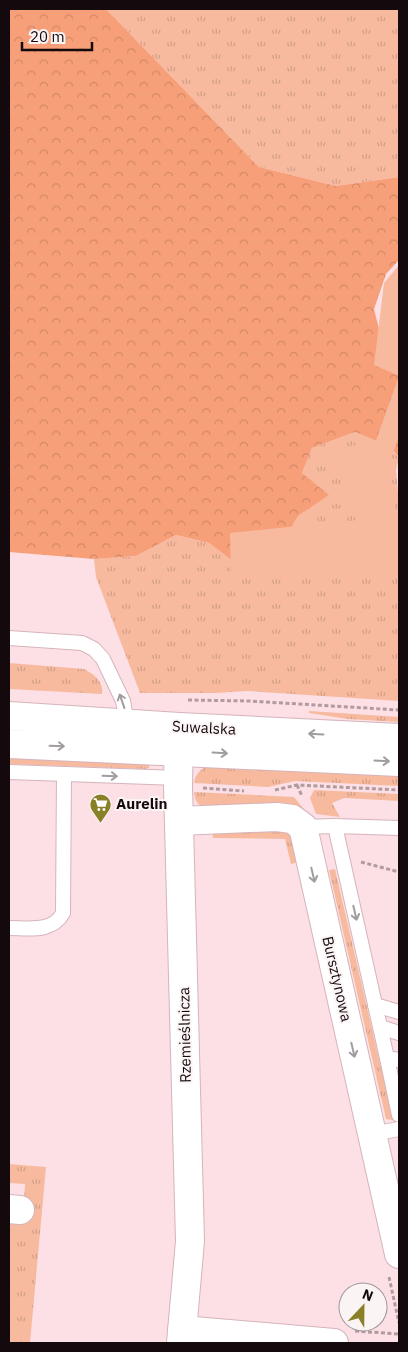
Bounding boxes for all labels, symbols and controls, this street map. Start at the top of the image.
scale bar [22,20,92,52]
text: 20 m [30,27,65,46]
one-way arrow [117,694,126,709]
street label: Suwalska [172,716,236,739]
one-way arrow [308,729,324,738]
one-way arrow [49,741,65,751]
one-way arrow [212,748,228,757]
one-way arrow [374,756,390,765]
one-way arrow [102,771,118,780]
supermarket icon: Aurelin [88,792,112,823]
place label: Aurelin [116,794,167,813]
one-way arrow [309,866,318,882]
one-way arrow [351,905,360,921]
street label: Bursztynowa [318,934,357,1023]
street label: Rzemieślnicza [174,987,195,1083]
one-way arrow [349,1042,358,1058]
north arrow [338,1282,388,1332]
text: N [360,1285,376,1305]

